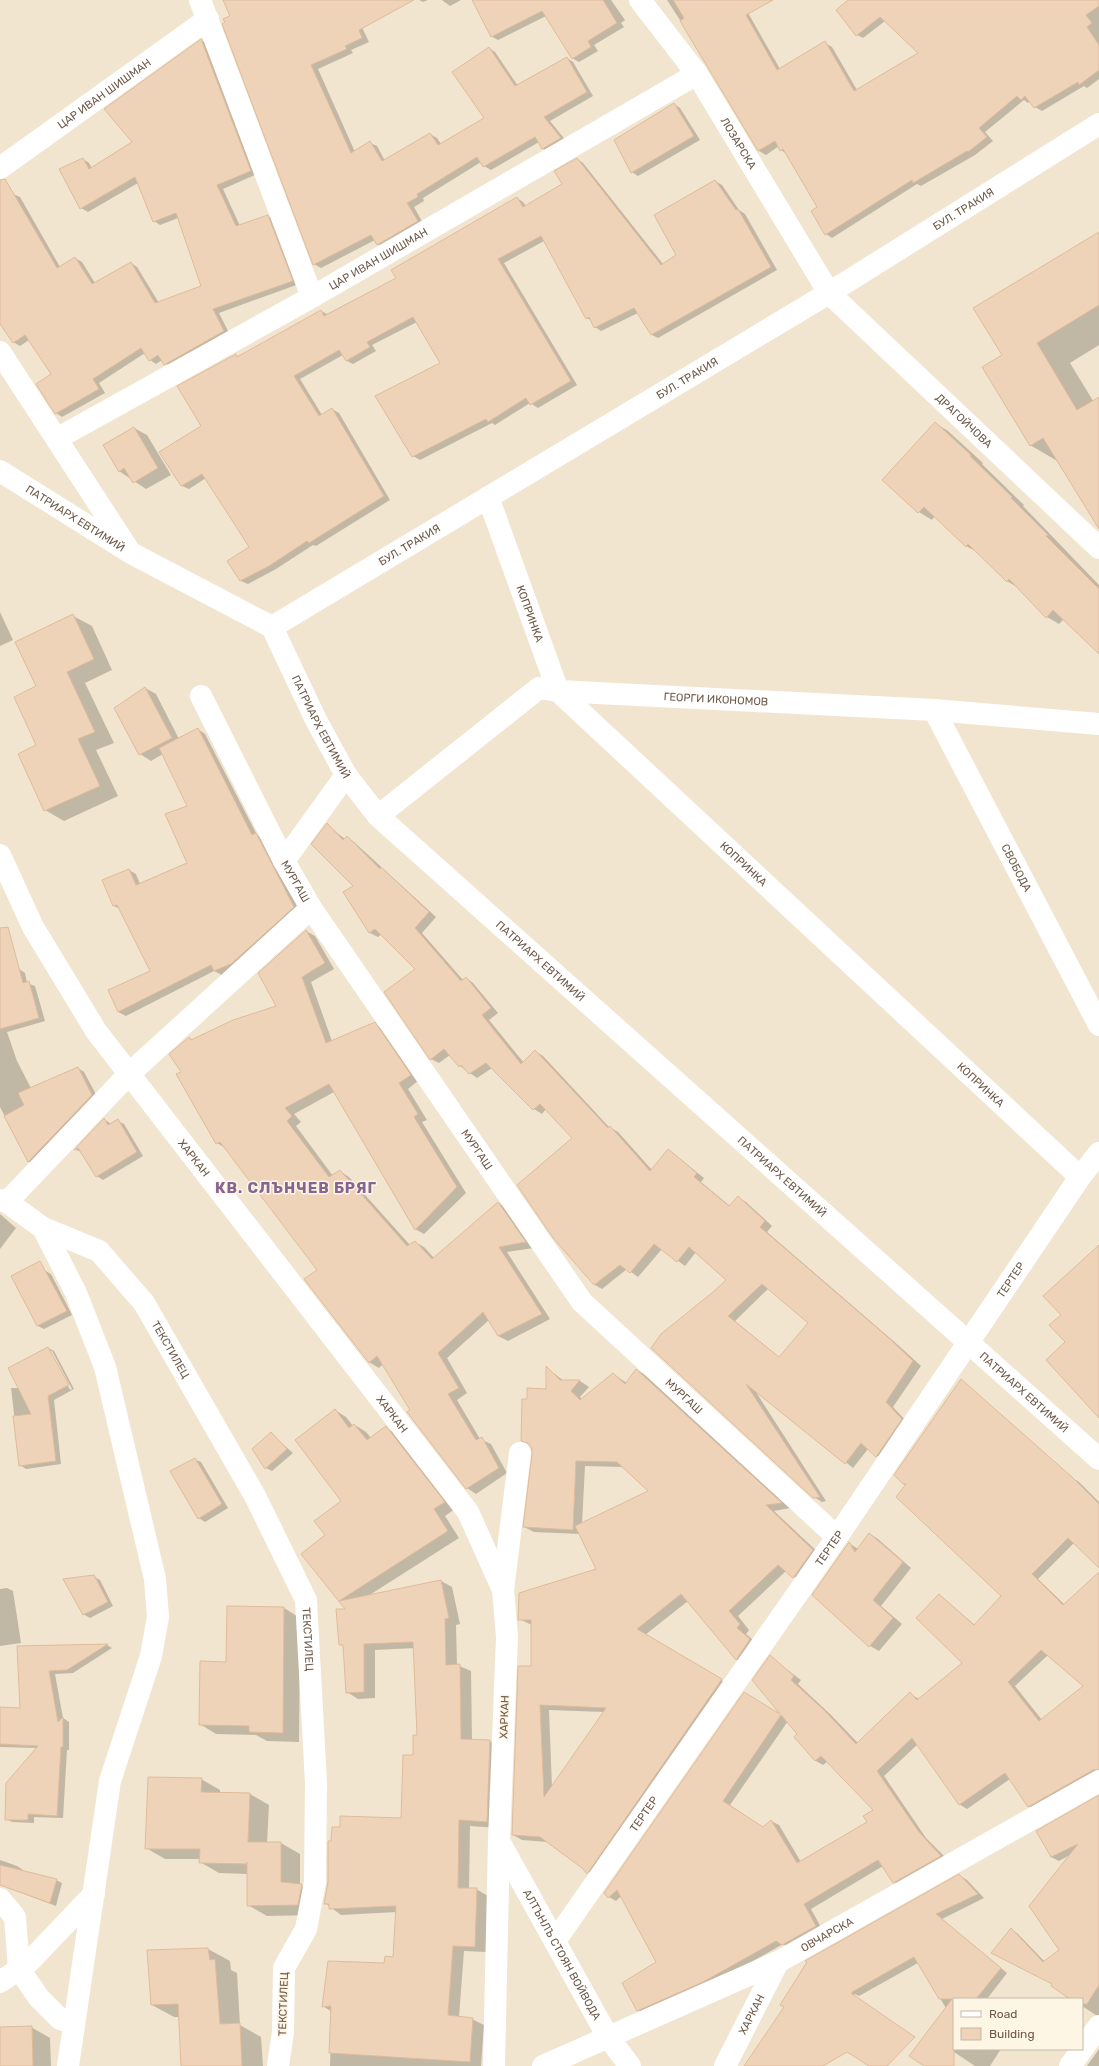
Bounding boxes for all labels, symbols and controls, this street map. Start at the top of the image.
street label: ЦАР ИВАН ШИШМАН [55,56,154,132]
street label: ЛОЗАРСКА [718,115,759,172]
street label: БУЛ. ТРАКИЯ [931,185,997,233]
street label: ЦАР ИВАН ШИШМАН [327,225,430,293]
street label: БУЛ. ТРАКИЯ [654,355,721,402]
street label: ДРАГОЙЧОВА [933,391,995,451]
street label: ПАТРИАРХ ЕВТИМИЙ [23,483,127,555]
street label: БУЛ. ТРАКИЯ [376,522,443,569]
street label: КОПРИНКА [513,584,546,645]
street label: ПАТРИАРХ ЕВТИМИЙ [289,673,353,781]
street label: ГЕОРГИ ИКОНОМОВ [663,690,768,709]
street label: КОПРИНКА [717,839,770,890]
street label: СВОБОДА [998,842,1034,894]
street label: МУРГАШ [278,858,312,905]
street label: ПАТРИАРХ ЕВТИМИЙ [493,918,587,1004]
street label: КОПРИНКА [954,1060,1007,1111]
street label: МУРГАШ [458,1127,495,1172]
street label: ПАТРИАРХ ЕВТИМИЙ [735,1134,829,1220]
street label: ХАРКАН [175,1137,212,1179]
district label: КВ. СЛЪНЧЕВ БРЯГ [215,1179,377,1197]
street label: ТЕРТЕР [994,1260,1028,1300]
street label: ТЕКСТИЛЕЦ [149,1319,192,1381]
street label: ПАТРИАРХ ЕВТИМИЙ [977,1350,1071,1436]
street label: МУРГАШ [662,1376,705,1417]
street label: ХАРКАН [373,1393,410,1436]
street label: ТЕРТЕР [813,1528,846,1569]
street label: ТЕКСТИЛЕЦ [299,1607,316,1672]
street label: ХАРКАН [497,1695,512,1739]
street label: ТЕРТЕР [627,1794,661,1834]
street label: АЛТЪНЛЪ СТОЯН ВОЙВОДА [520,1887,604,2023]
street label: ОВЧАРСКА [798,1915,856,1955]
street label: ТЕКСТИЛЕЦ [276,1972,291,2036]
street label: ХАРКАН [736,1992,767,2037]
legend [953,1998,1083,2050]
text: Road [989,2007,1017,2021]
text: Building [989,2027,1035,2041]

